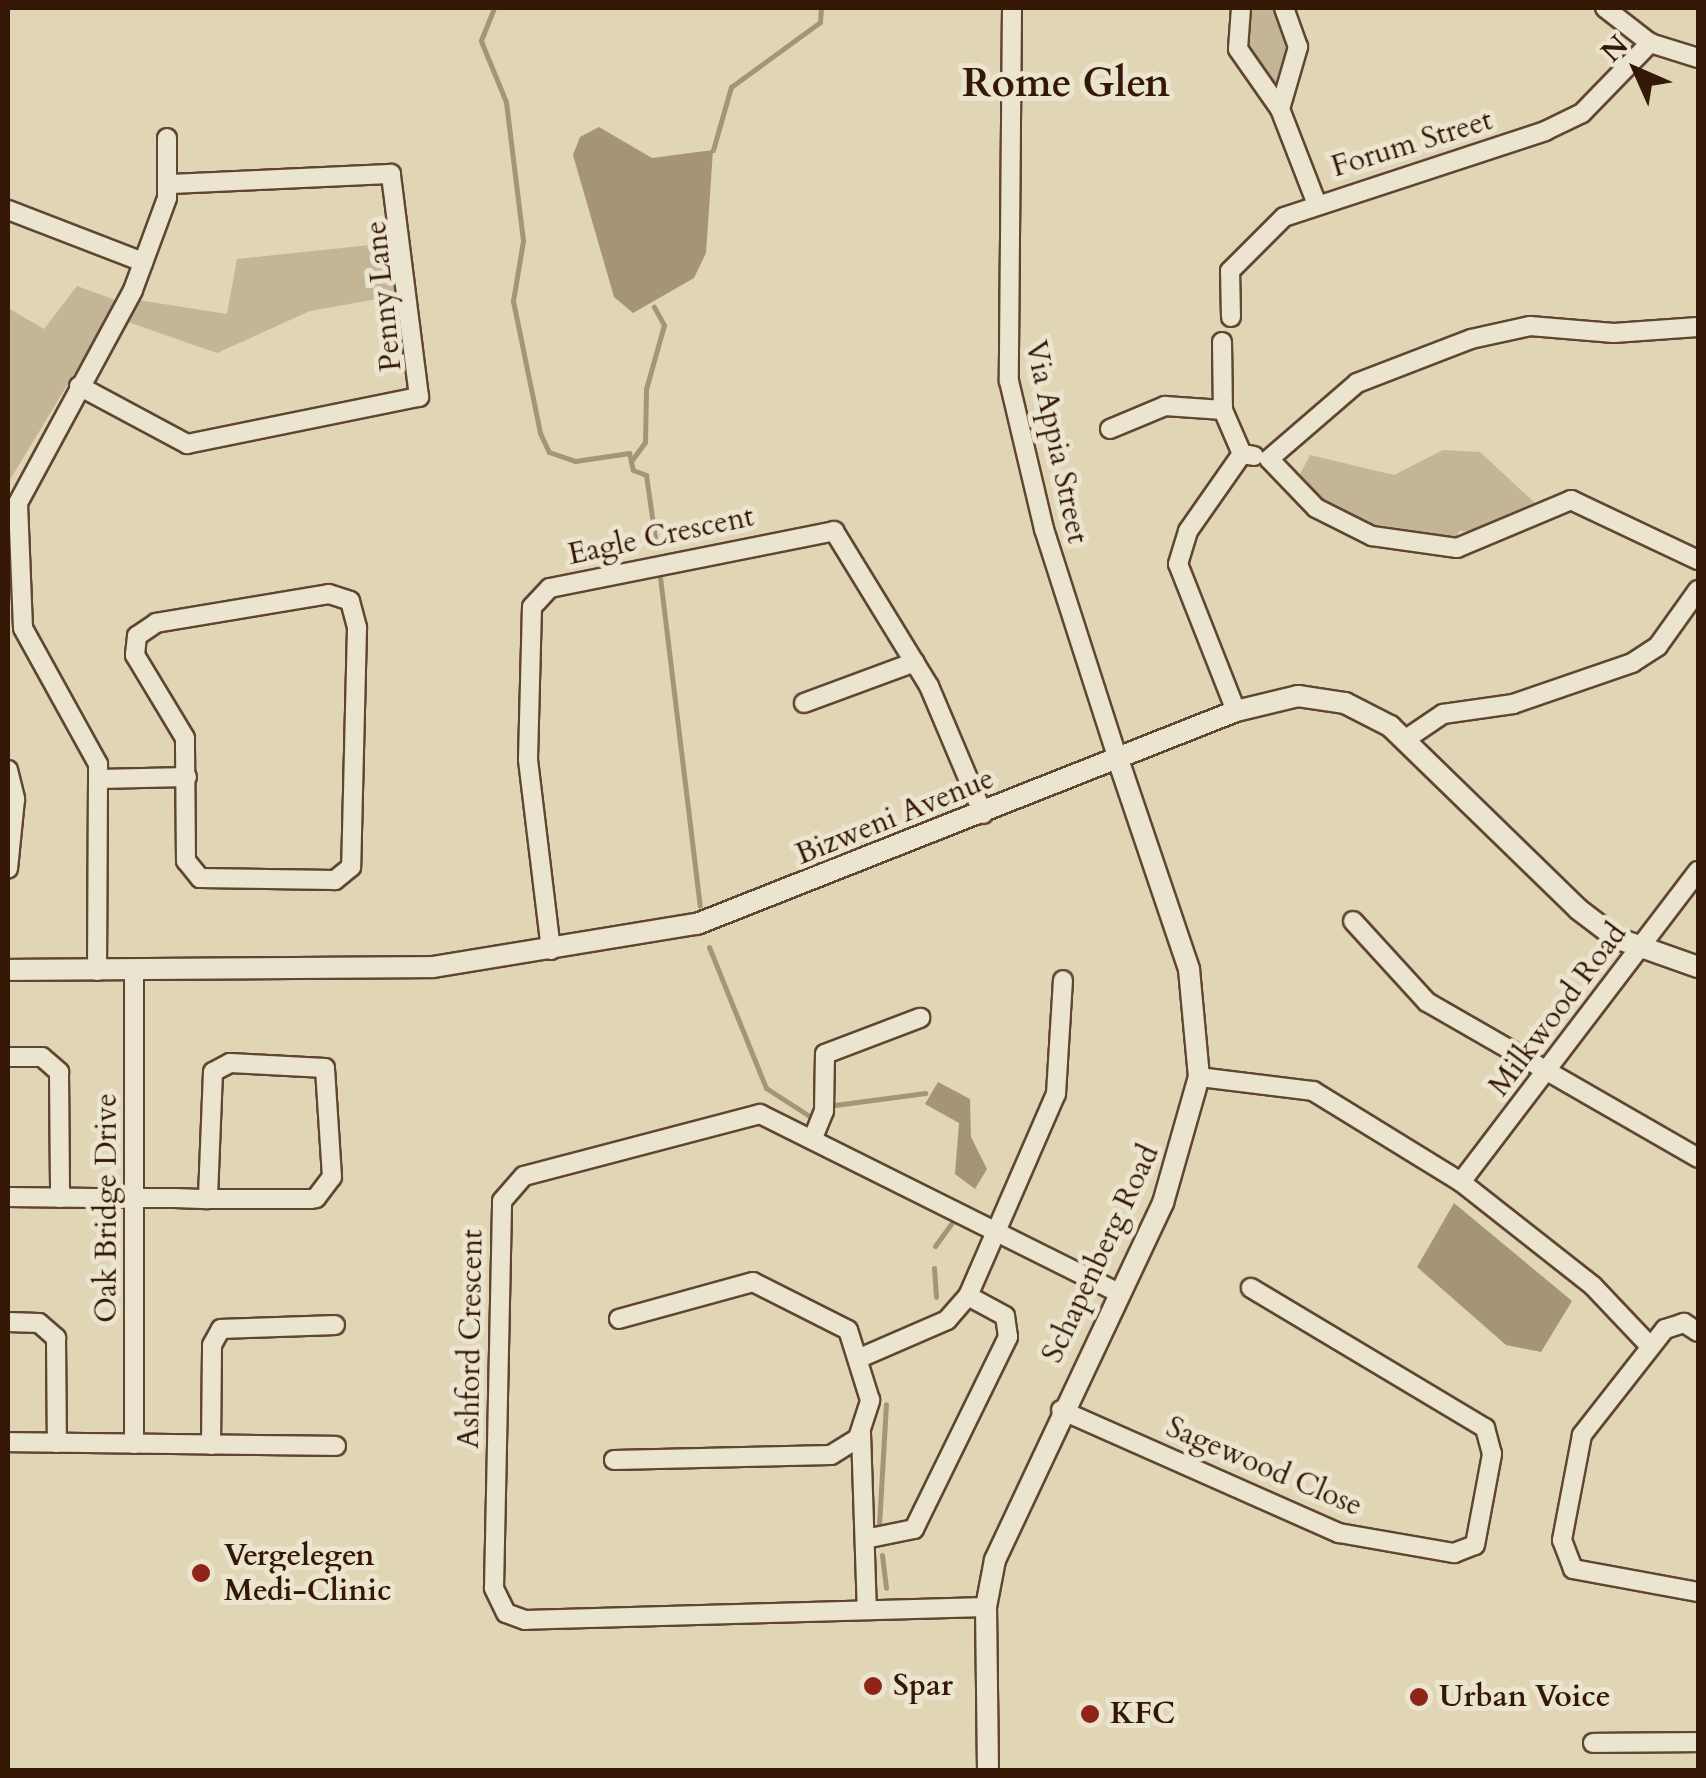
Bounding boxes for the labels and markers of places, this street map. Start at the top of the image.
place label: Vergelegen Medi-Clinic [224,1538,392,1608]
marker: Vergelegen Medi-Clinic [188,1560,214,1586]
place label: Spar [893,1668,953,1704]
marker: Spar [862,1675,884,1697]
place label: Urban Voice [1439,1679,1611,1715]
marker: Urban Voice [1408,1686,1430,1708]
place label: KFC [1110,1696,1175,1732]
marker: KFC [1079,1703,1101,1725]

